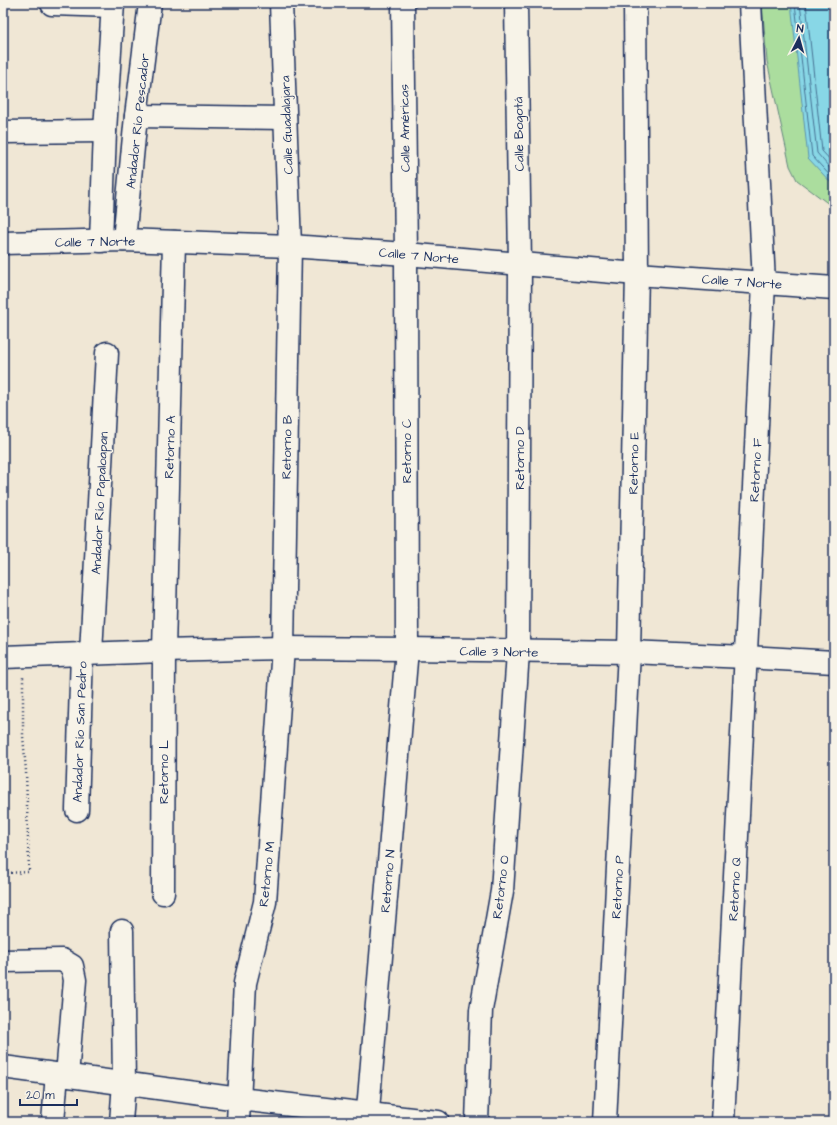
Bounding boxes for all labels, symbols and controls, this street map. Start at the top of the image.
north arrow [779,18,819,58]
text: N [796,21,804,36]
street label: Andador Río Pescador [122,53,154,190]
street label: Calle Guadalajara [276,75,298,175]
street label: Calle Américas [395,83,415,172]
street label: Calle Bogotá [509,96,530,171]
street label: Calle 7 Norte [55,232,135,252]
street label: Calle 7 Norte [378,244,460,268]
street label: Calle 7 Norte [701,270,783,294]
street label: Retorno A [160,414,180,479]
street label: Retorno B [277,415,297,479]
street label: Retorno C [398,419,416,483]
street label: Retorno D [511,426,529,490]
street label: Andador Río Papaloapan [87,431,113,575]
street label: Retorno E [624,431,644,495]
street label: Retorno F [745,438,767,503]
street label: Calle 3 Norte [459,642,539,662]
street label: Andador Río San Pedro [69,660,91,803]
street label: Retorno L [155,740,173,804]
street label: Retorno M [255,840,279,908]
street label: Retorno N [376,849,400,913]
street label: Retorno O [488,854,514,920]
street label: Retorno P [607,854,629,919]
street label: Retorno Q [724,856,746,922]
scale bar [20,1081,77,1107]
text: 20 m [26,1087,55,1104]

